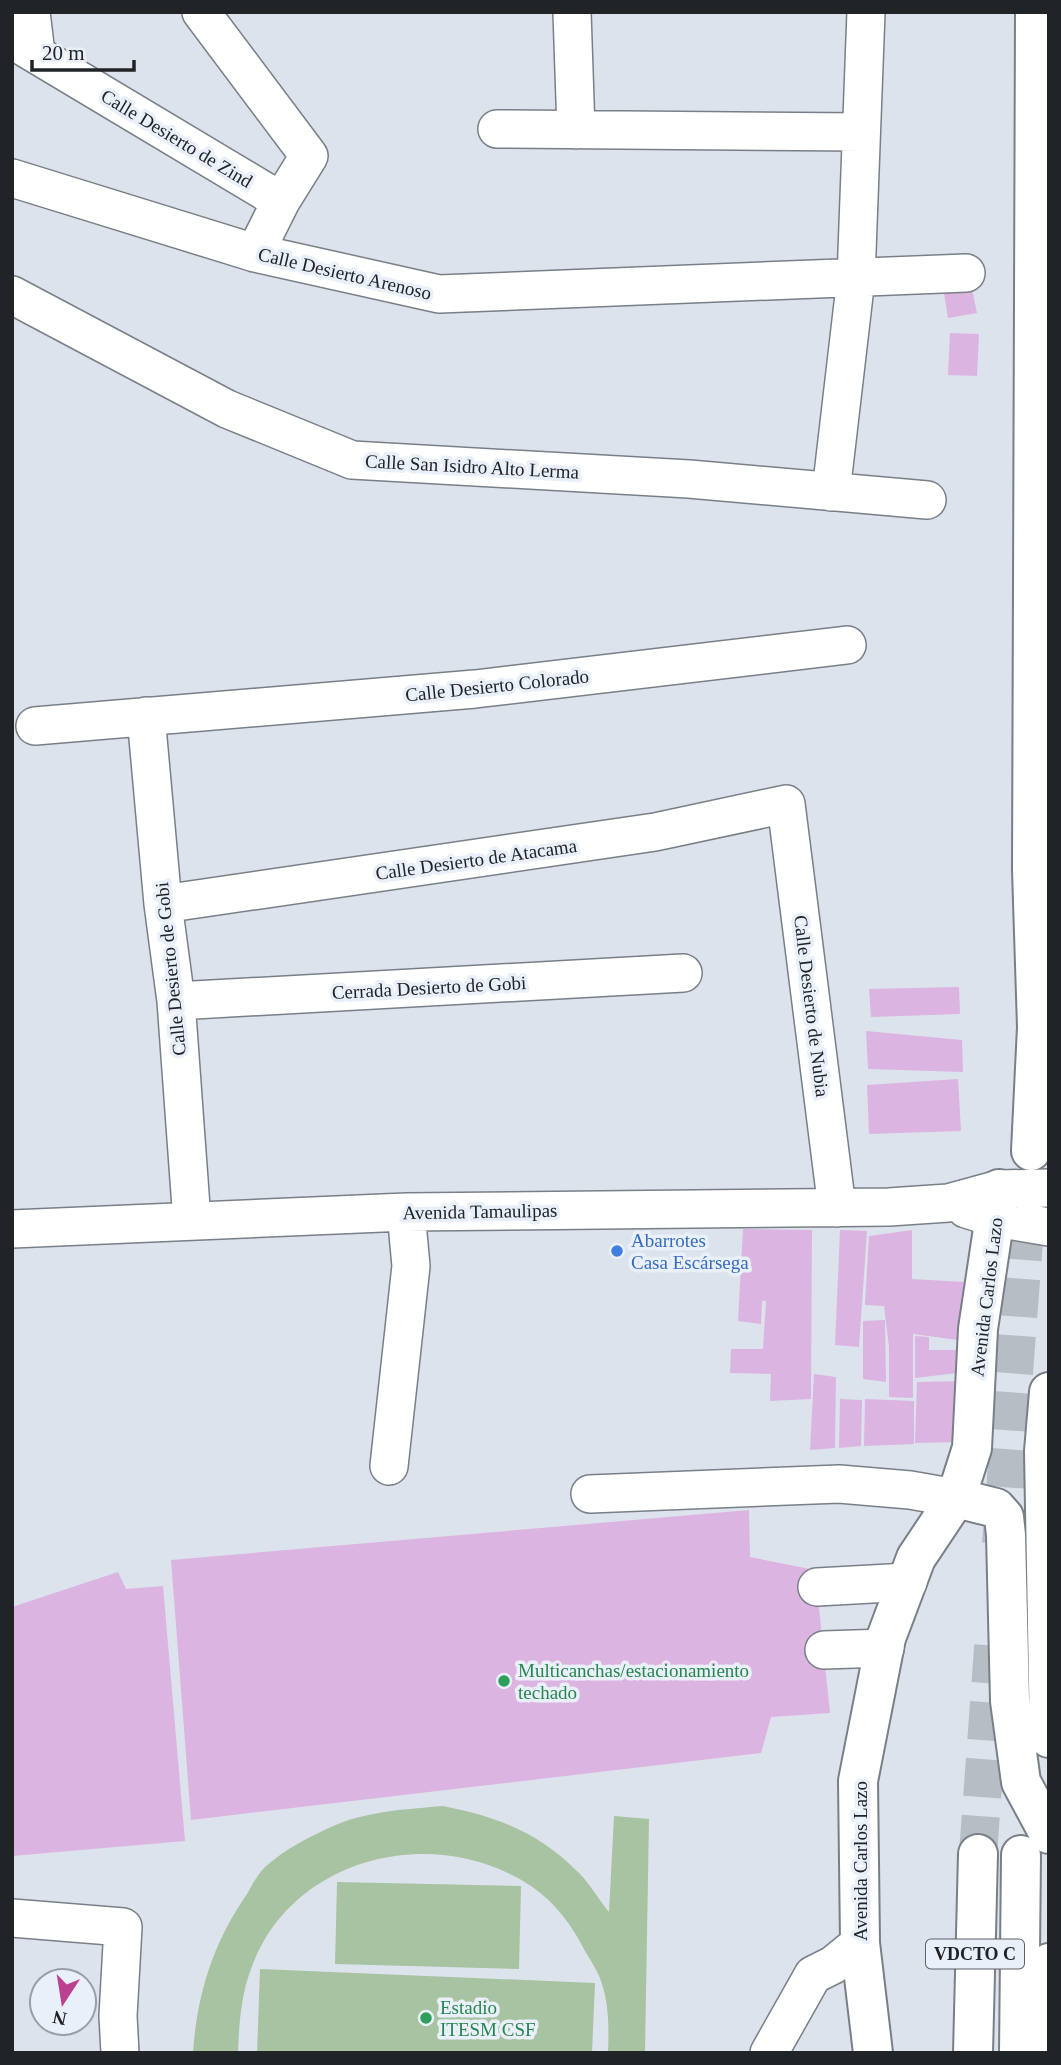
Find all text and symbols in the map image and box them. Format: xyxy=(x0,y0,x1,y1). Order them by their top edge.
scale bar xyxy=(32,28,133,72)
text: 20 m xyxy=(42,41,85,65)
street label: Calle Desierto de Zind xyxy=(97,85,257,192)
street label: Calle Desierto Arenoso xyxy=(256,243,434,304)
street label: Calle San Isidro Alto Lerma xyxy=(364,450,580,483)
street label: Calle Desierto Colorado xyxy=(404,665,590,706)
street label: Calle Desierto de Atacama xyxy=(374,835,579,884)
street label: Calle Desierto de Gobi xyxy=(151,881,190,1057)
street label: Calle Desierto de Nubia xyxy=(790,914,833,1099)
street label: Cerrada Desierto de Gobi xyxy=(331,972,527,1003)
street label: Avenida Tamaulipas xyxy=(403,1200,558,1223)
street label: Avenida Carlos Lazo xyxy=(966,1216,1007,1378)
place label: Abarrotes Casa Escársega xyxy=(631,1230,749,1273)
marker: Abarrotes Casa Escársega xyxy=(609,1243,625,1259)
place label: Multicanchas/estacionamiento techado xyxy=(518,1660,749,1703)
marker: Multicanchas/estacionamiento techado xyxy=(496,1673,512,1689)
street label: Avenida Carlos Lazo xyxy=(850,1781,871,1941)
road number: VDCTO C xyxy=(926,1940,1024,1968)
north arrow xyxy=(28,1967,98,2037)
place label: Estadio ITESM CSF xyxy=(440,1997,536,2040)
text: N xyxy=(50,2006,68,2030)
marker: Estadio ITESM CSF xyxy=(418,2010,434,2026)

